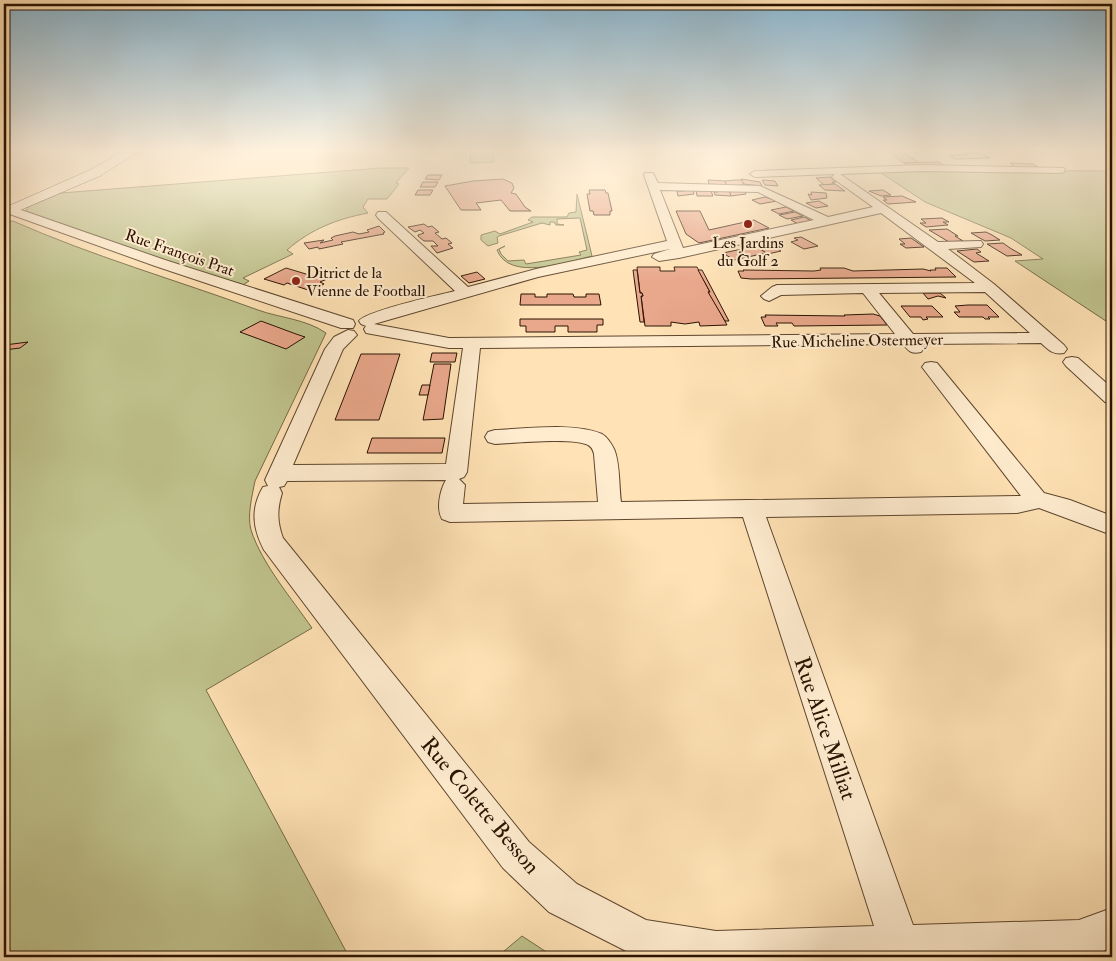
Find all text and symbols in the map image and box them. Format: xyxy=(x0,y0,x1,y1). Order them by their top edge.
marker: Les Jardins du Golf 2 xyxy=(742,218,754,230)
street label: Rue François Prat xyxy=(122,225,237,281)
place label: Les Jardins du Golf 2 xyxy=(712,233,784,271)
place label: Ditrict de la Vienne de Football xyxy=(306,263,426,301)
marker: Ditrict de la Vienne de Football xyxy=(290,275,302,287)
street label: Rue Micheline Ostermeyer xyxy=(771,329,943,353)
street label: Rue Alice Milliat xyxy=(788,653,863,803)
street label: Rue Colette Besson xyxy=(415,731,546,880)

